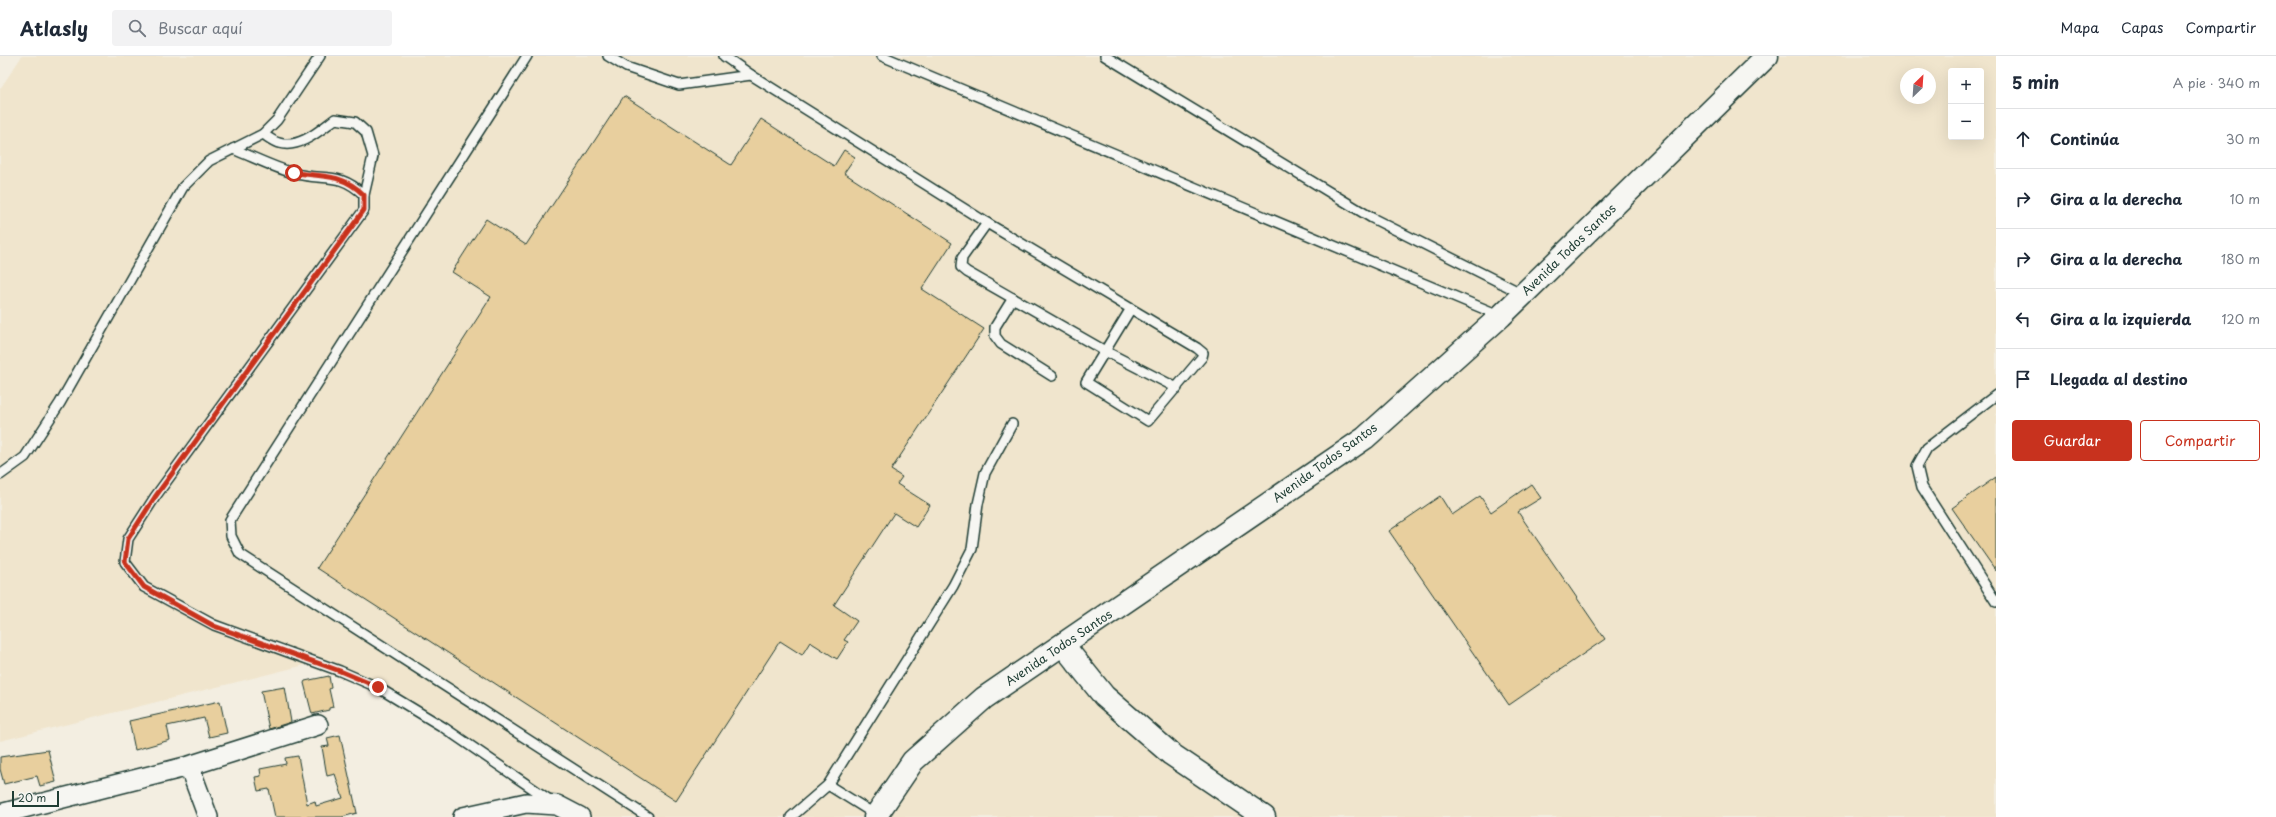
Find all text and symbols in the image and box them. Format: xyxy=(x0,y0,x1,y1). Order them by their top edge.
search box xyxy=(112,10,392,46)
text: Atlasly xyxy=(20,14,88,42)
text: Buscar aquí xyxy=(158,16,242,39)
icon: search xyxy=(126,17,148,39)
text: Mapa xyxy=(2061,17,2099,38)
text: Capas xyxy=(2121,17,2163,38)
text: Compartir xyxy=(2185,17,2256,38)
north arrow xyxy=(1900,68,1936,104)
map controls xyxy=(1948,68,1984,140)
button: + xyxy=(1948,68,1984,104)
text: 5 min xyxy=(2012,69,2059,95)
text: A pie · 340 m xyxy=(2173,73,2260,92)
button: − xyxy=(1948,104,1984,140)
text: Continúa xyxy=(2050,127,2119,150)
icon: ahead xyxy=(2012,128,2034,150)
text: 30 m xyxy=(2226,129,2260,148)
route start xyxy=(285,164,303,182)
text: Gira a la derecha xyxy=(2050,187,2182,210)
icon: right xyxy=(2012,188,2034,210)
text: 10 m xyxy=(2230,189,2260,208)
street label: Avenida Todos Santos xyxy=(1517,199,1620,299)
text: Gira a la derecha xyxy=(2050,247,2182,270)
icon: right xyxy=(2012,248,2034,270)
text: 180 m xyxy=(2221,249,2260,268)
text: Gira a la izquierda xyxy=(2050,307,2191,330)
icon: left xyxy=(2012,308,2034,330)
text: 120 m xyxy=(2221,309,2260,328)
text: Llegada al destino xyxy=(2050,367,2188,390)
icon: arrive xyxy=(2012,368,2034,390)
street label: Avenida Todos Santos xyxy=(1269,418,1381,506)
button: Guardar xyxy=(2012,420,2132,461)
button: Compartir xyxy=(2140,420,2260,461)
street label: Avenida Todos Santos xyxy=(1002,604,1116,690)
route end xyxy=(369,678,387,696)
scale bar xyxy=(12,789,59,808)
text: 20 m xyxy=(18,789,46,806)

